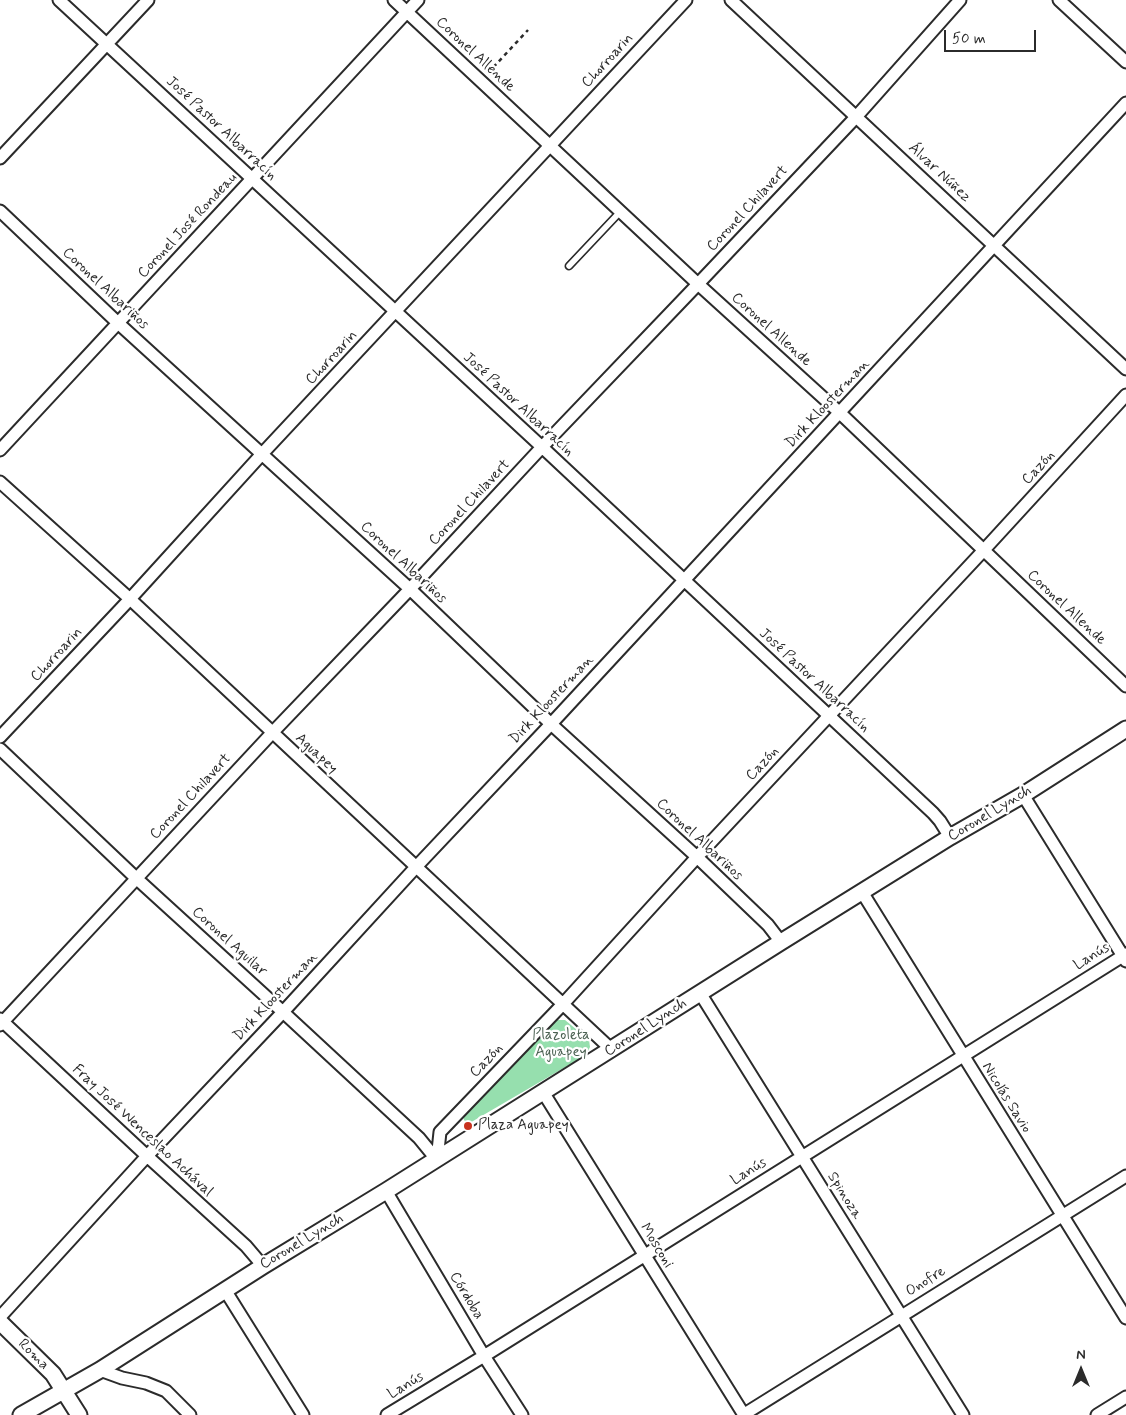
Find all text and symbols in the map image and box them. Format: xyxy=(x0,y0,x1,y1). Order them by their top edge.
street label: Coronel Allende xyxy=(432,14,518,96)
scale bar xyxy=(946,20,1038,52)
text: 50 m xyxy=(952,29,986,49)
street label: Chorroarin xyxy=(578,30,638,92)
street label: José Pastor Albarracín xyxy=(162,73,280,185)
street label: Álvar Núñez xyxy=(904,139,974,207)
street label: Coronel Chilavert xyxy=(704,162,792,256)
street label: Coronel José Rondeau xyxy=(135,170,241,282)
street label: Coronel Albariños xyxy=(58,244,152,334)
street label: Coronel Allende xyxy=(727,289,815,371)
street label: Chorroarin xyxy=(302,327,362,389)
street label: José Pastor Albarracín xyxy=(459,349,577,461)
street label: Dirk Kloosterman xyxy=(782,356,874,452)
street label: Cazón xyxy=(1019,447,1059,489)
street label: Coronel Chilavert xyxy=(426,456,514,550)
street label: Coronel Albariños xyxy=(356,518,450,608)
street label: Coronel Allende xyxy=(1023,567,1109,649)
street label: Chorroarin xyxy=(27,624,87,686)
street label: José Pastor Albarracín xyxy=(755,625,873,737)
street label: Dirk Kloosterman xyxy=(506,652,598,748)
street label: Aguapey xyxy=(291,730,341,778)
street label: Cazón xyxy=(743,743,783,785)
street label: Coronel Chilavert xyxy=(147,750,235,844)
street label: Coronel Lynch xyxy=(945,782,1035,846)
street label: Coronel Albariños xyxy=(652,795,746,885)
street label: Coronel Aguilar xyxy=(187,903,271,981)
street label: Lanús xyxy=(1071,939,1113,975)
street label: Dirk Kloosterman xyxy=(230,949,322,1045)
street label: Coronel Lynch xyxy=(601,995,691,1061)
park label: Plazoleta Aguapey xyxy=(532,1027,590,1062)
street label: Cazón xyxy=(466,1040,508,1082)
street label: Nicolás Savio xyxy=(977,1059,1035,1137)
street label: Fray José Wenceslao Achával xyxy=(68,1061,216,1201)
place label: Plaza Aguapey xyxy=(478,1117,569,1135)
marker: Plaza Aguapey xyxy=(462,1120,474,1132)
street label: Lanús xyxy=(728,1154,770,1190)
street label: Spinoza xyxy=(823,1169,865,1223)
street label: Coronel Lynch xyxy=(257,1210,347,1274)
street label: Mosconi xyxy=(635,1220,677,1272)
street label: Onofre xyxy=(903,1263,949,1301)
street label: Córdoba xyxy=(445,1269,487,1323)
street label: Roma xyxy=(14,1336,52,1374)
north arrow xyxy=(1056,1345,1106,1395)
text: N xyxy=(1076,1346,1086,1364)
street label: Lanús xyxy=(385,1368,427,1404)

